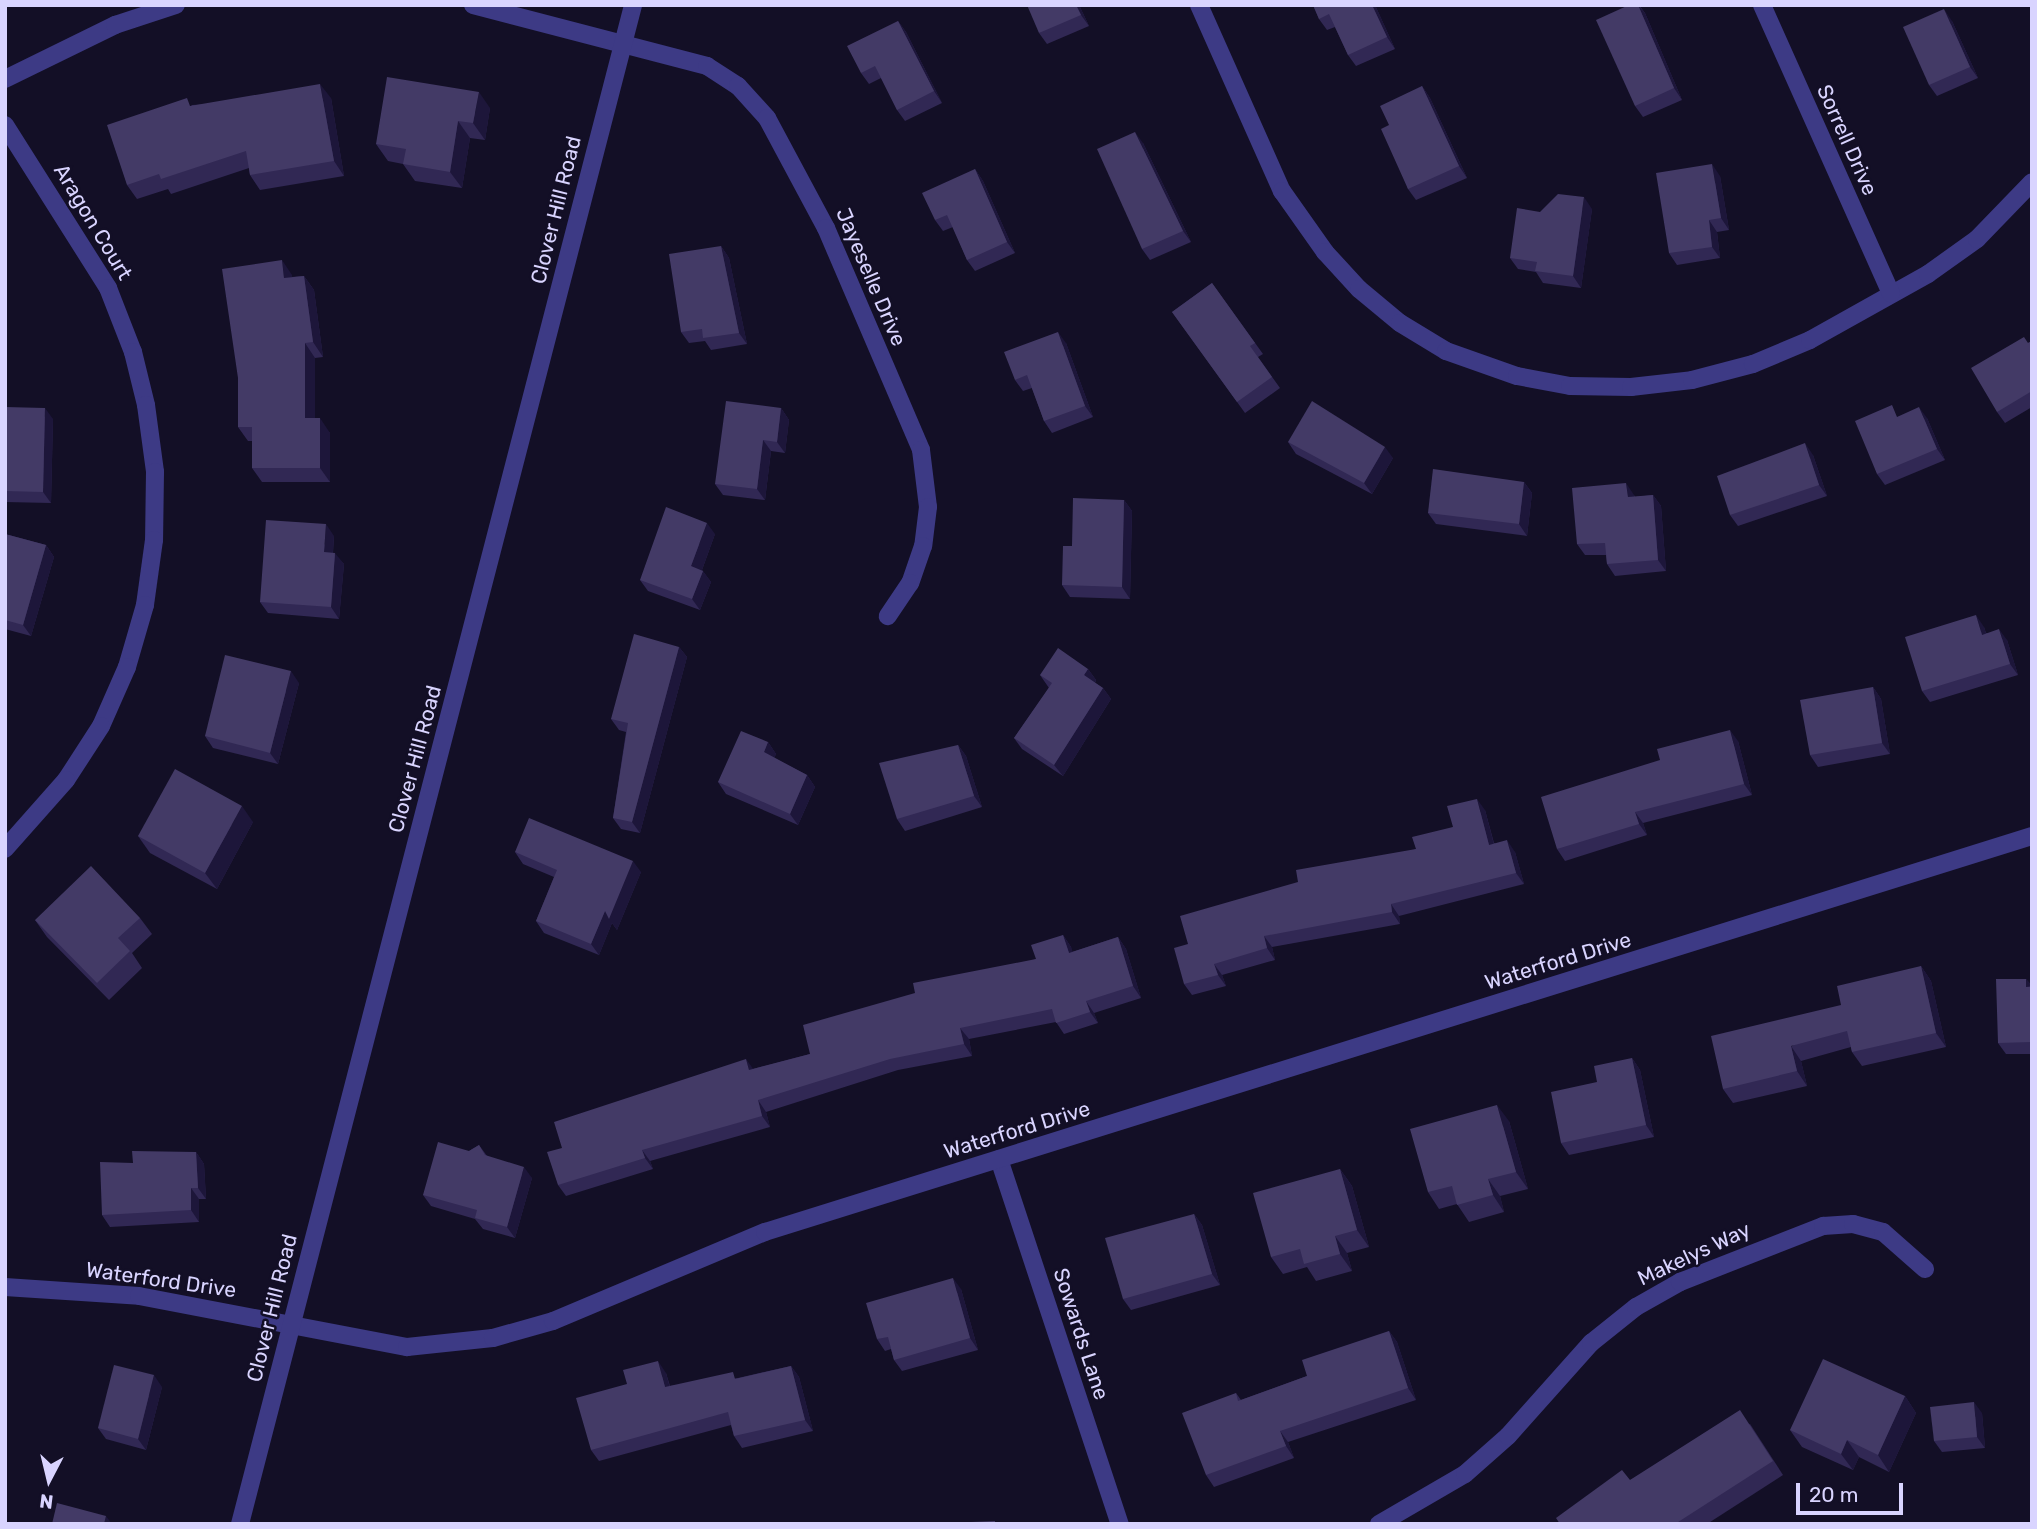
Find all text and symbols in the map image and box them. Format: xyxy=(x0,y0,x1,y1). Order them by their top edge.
street label: Sorrell Drive xyxy=(1811,81,1883,199)
street label: Clover Hill Road xyxy=(525,133,587,287)
street label: Aragon Court xyxy=(49,159,137,285)
street label: Jayeselle Drive xyxy=(831,204,911,350)
street label: Clover Hill Road xyxy=(383,682,447,836)
street label: Waterford Drive xyxy=(1482,927,1634,995)
street label: Waterford Drive xyxy=(941,1096,1093,1164)
street label: Makelys Way xyxy=(1633,1217,1755,1291)
street label: Clover Hill Road xyxy=(241,1231,303,1385)
street label: Waterford Drive xyxy=(84,1257,238,1303)
street label: Sowards Lane xyxy=(1048,1265,1114,1403)
north arrow xyxy=(14,1445,84,1515)
scale bar xyxy=(1799,1470,1906,1514)
text: 20 m xyxy=(1809,1482,1858,1507)
text: N xyxy=(38,1489,55,1514)

